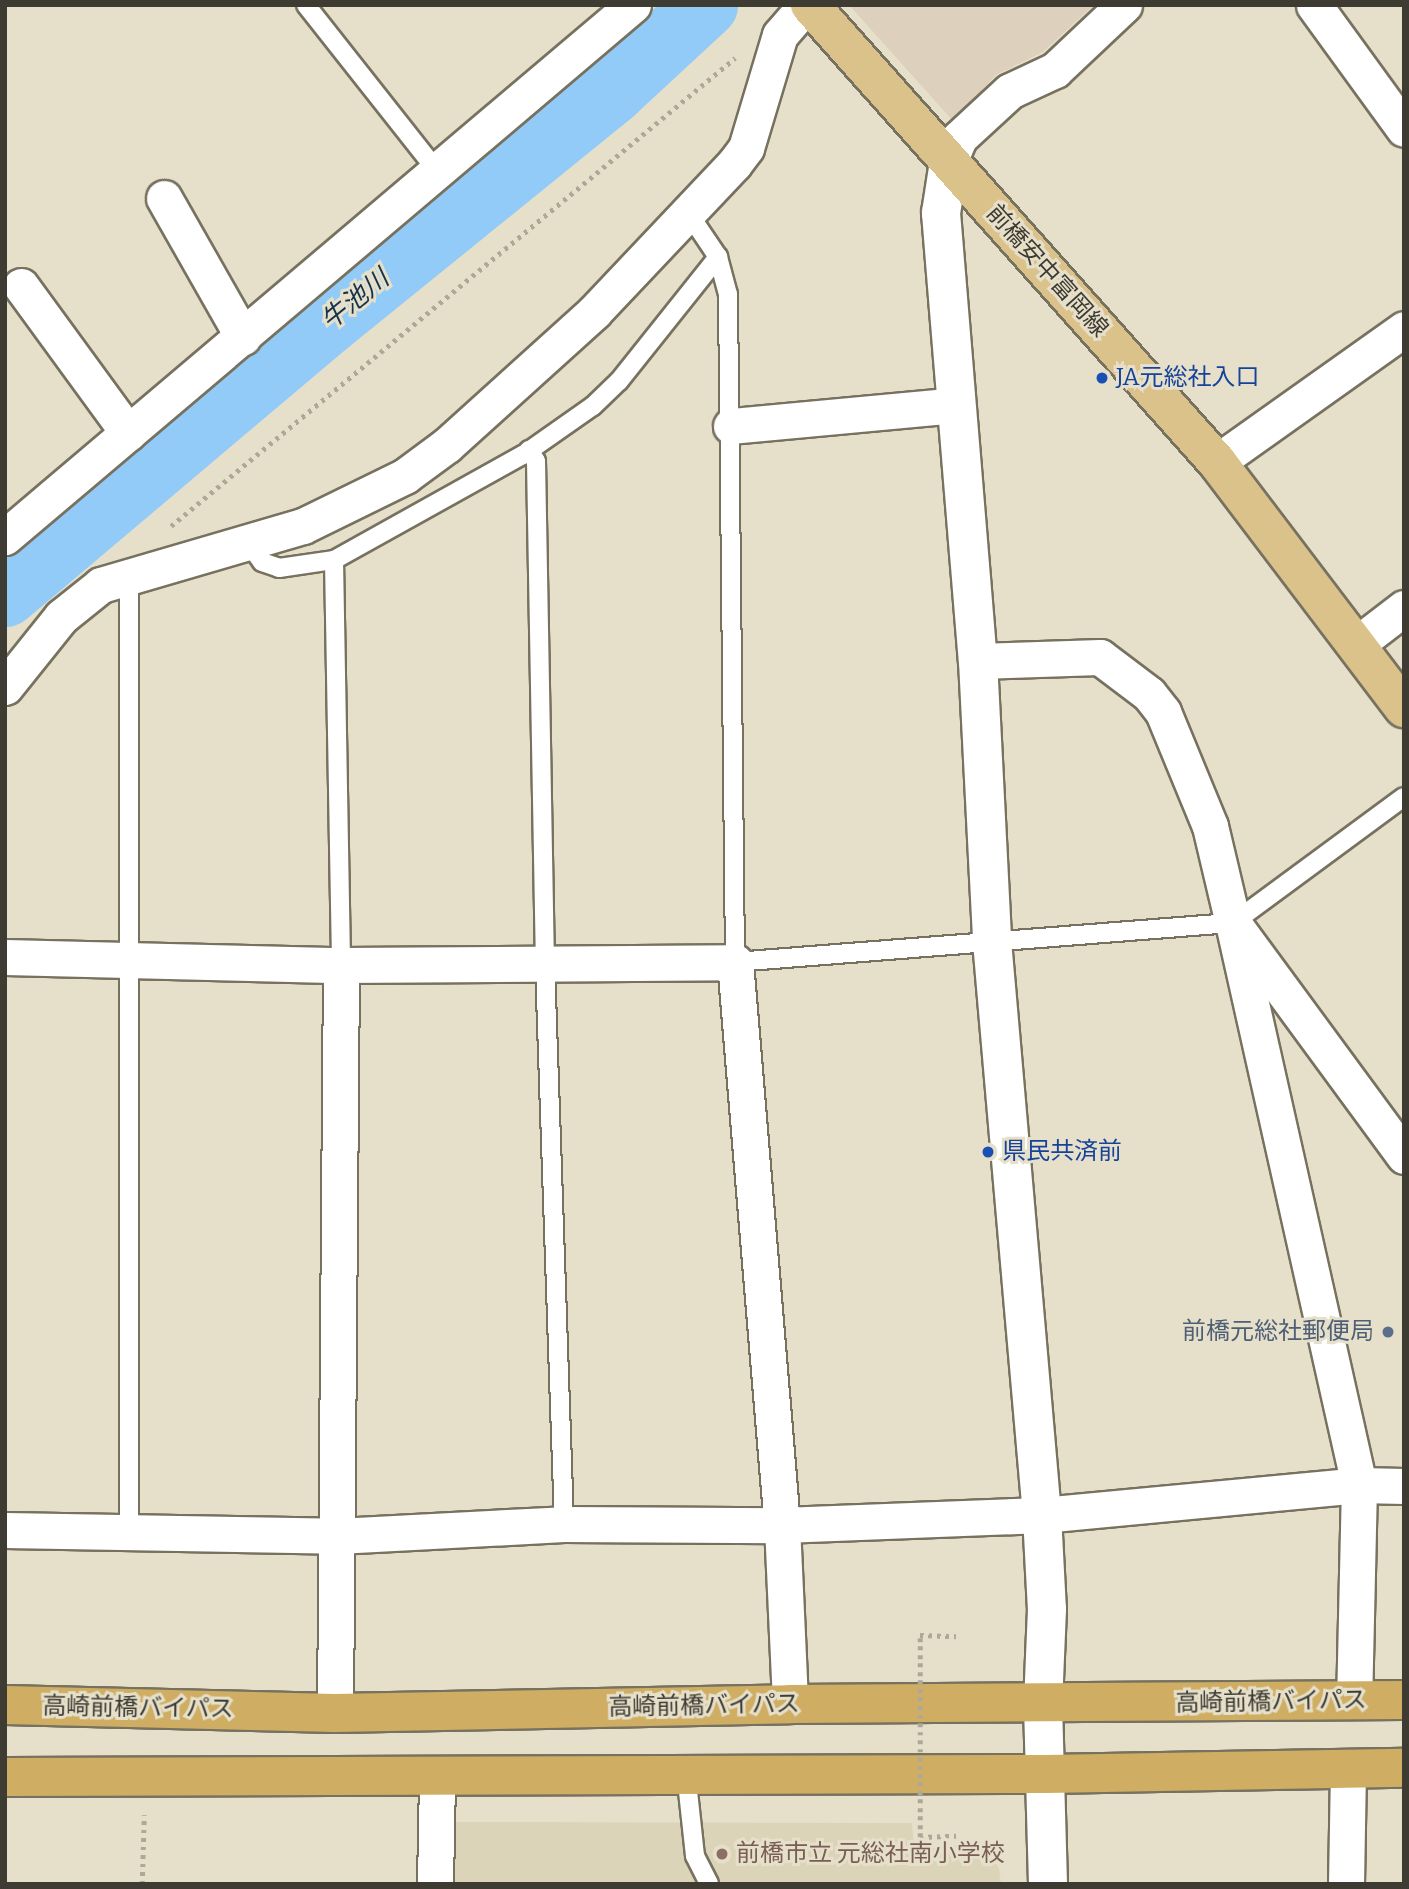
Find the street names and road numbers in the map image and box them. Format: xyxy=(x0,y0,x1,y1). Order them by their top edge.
street label: 前橋安中富岡線 xyxy=(980,199,1114,343)
street label: 高崎前橋バイパス xyxy=(1175,1686,1367,1718)
street label: 高崎前橋バイパス xyxy=(608,1690,800,1722)
street label: 高崎前橋バイパス xyxy=(42,1692,234,1724)

